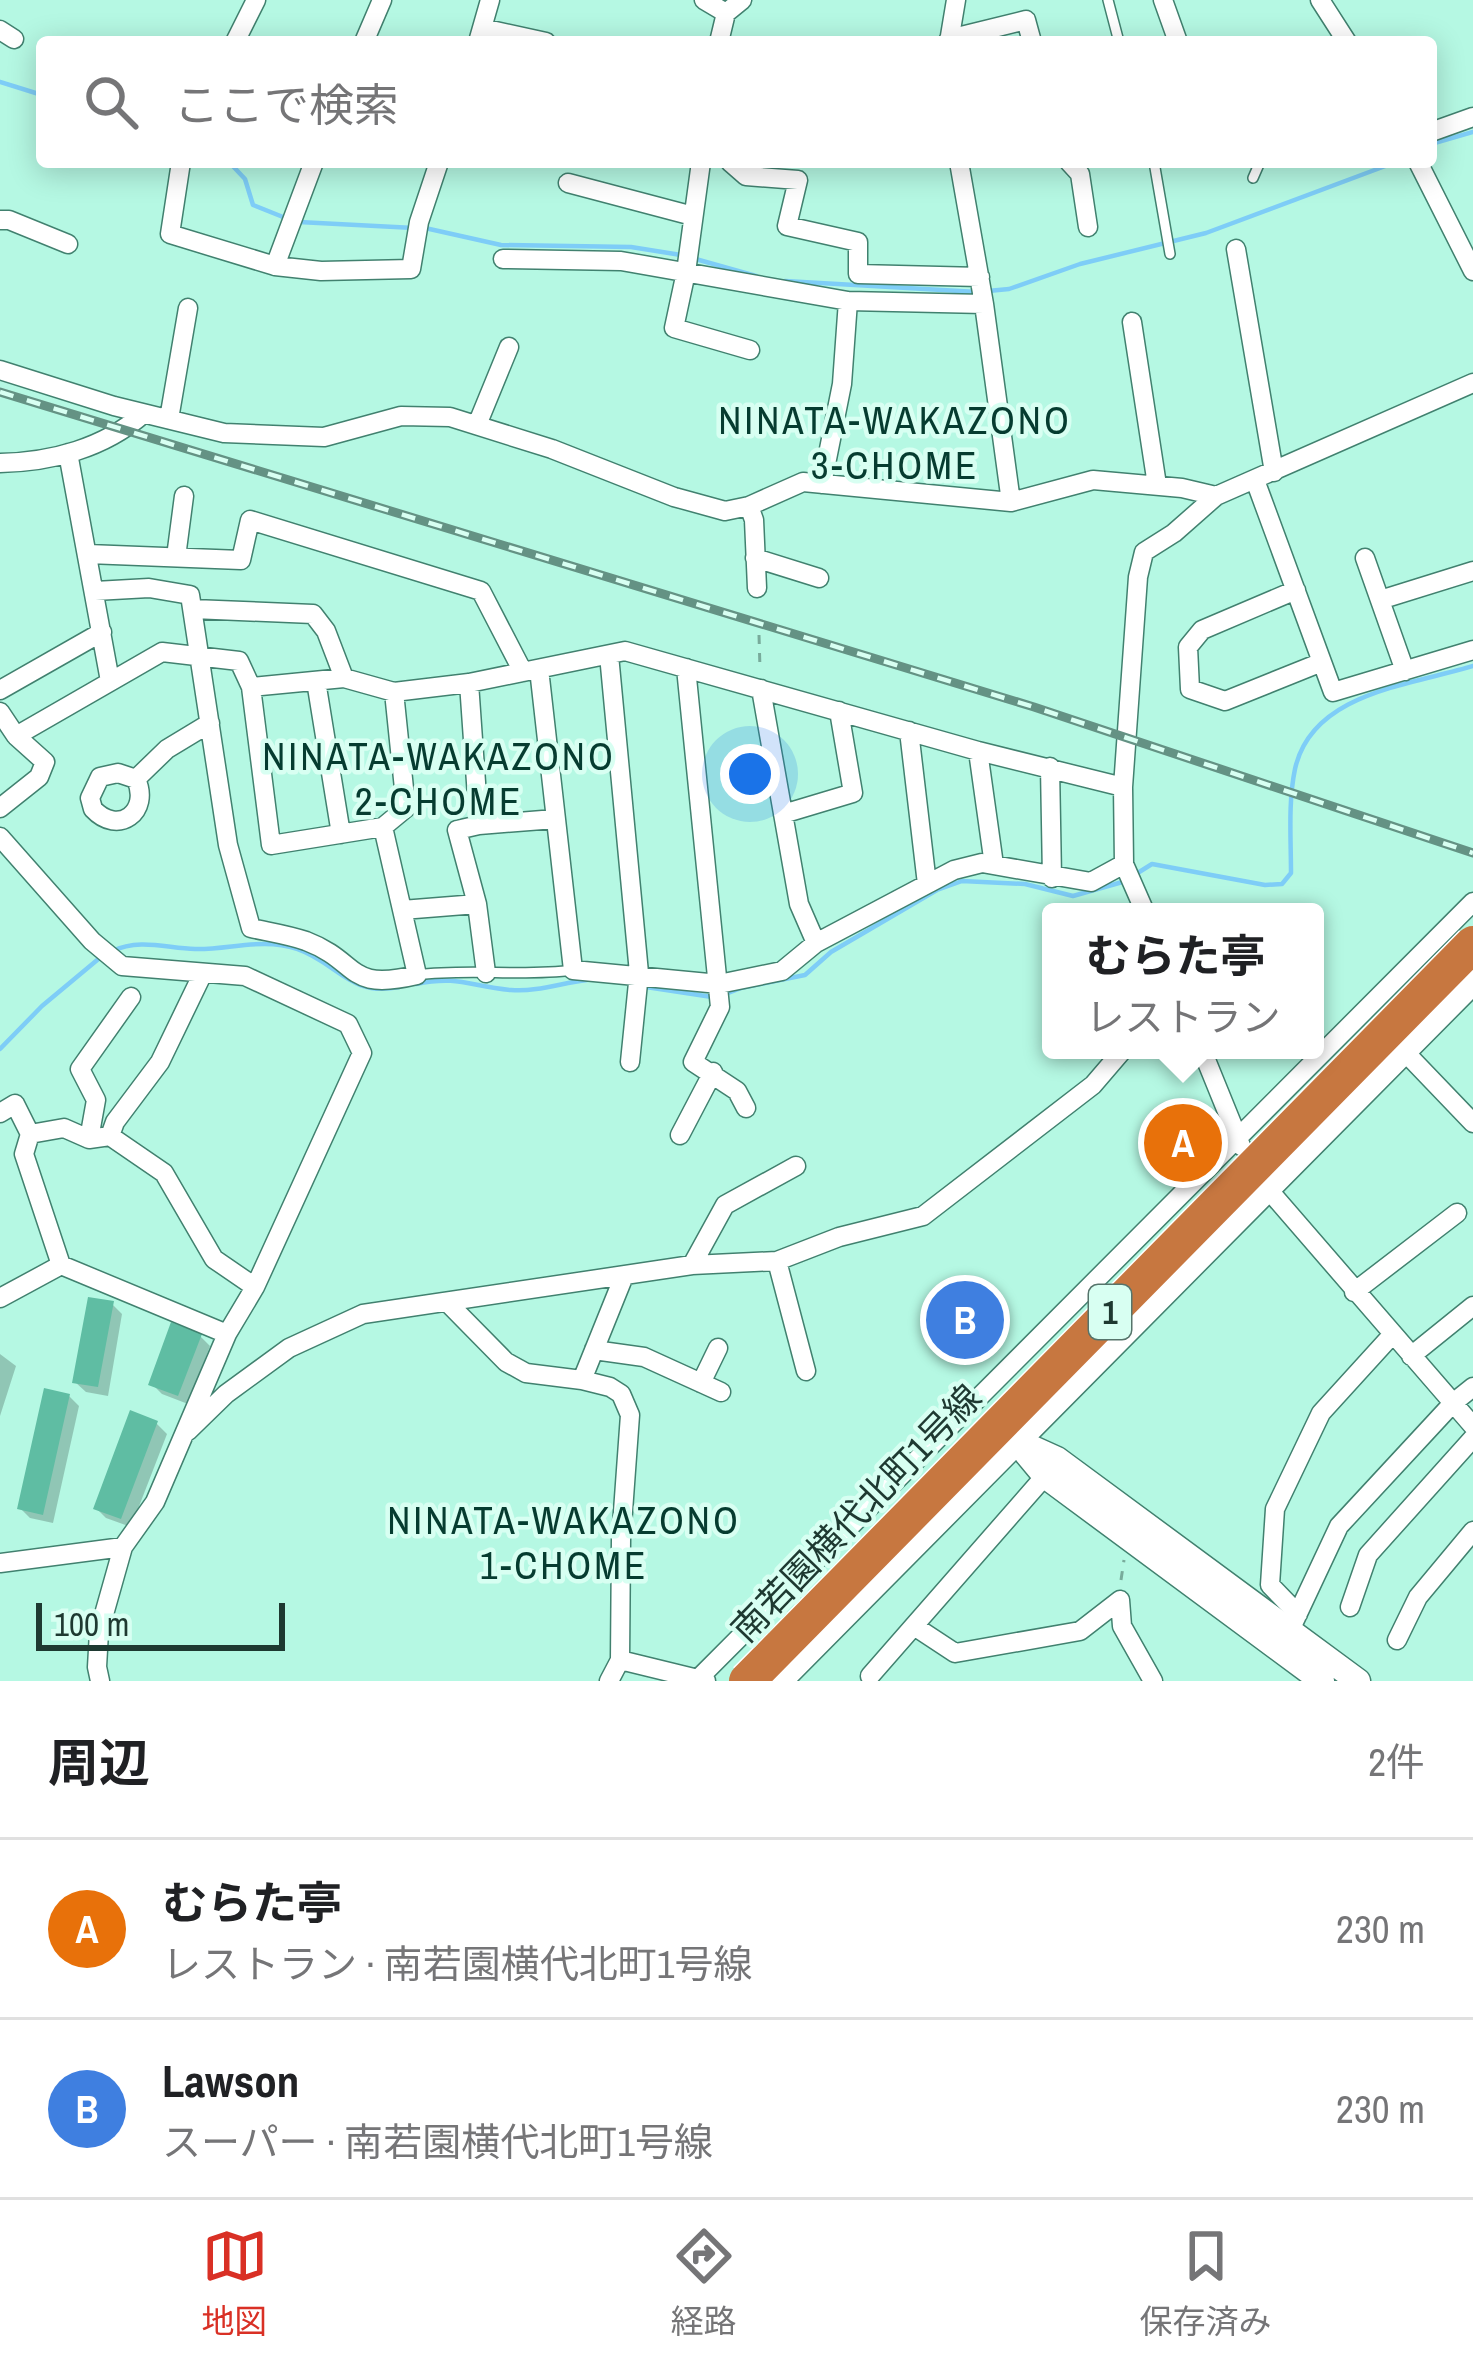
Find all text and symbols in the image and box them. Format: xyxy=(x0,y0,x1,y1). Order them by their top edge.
search box xyxy=(36,36,1437,168)
icon: search xyxy=(78,69,144,135)
text: ここで検索 xyxy=(174,74,399,135)
district label: NINATA-WAKAZONO 3-CHOME xyxy=(718,394,1072,491)
district label: NINATA-WAKAZONO 2-CHOME xyxy=(262,730,616,827)
your location xyxy=(720,744,780,804)
popup xyxy=(1042,903,1324,1059)
text: むらた亭 xyxy=(1085,925,1266,986)
text: レストラン xyxy=(1085,991,1281,1043)
pin: A xyxy=(1144,1098,1222,1188)
pin: B xyxy=(926,1275,1004,1365)
road number: 1 xyxy=(1089,1285,1131,1339)
street label: 南若園横代北町1号線 xyxy=(720,1374,992,1652)
district label: NINATA-WAKAZONO 1-CHOME xyxy=(387,1494,741,1591)
scale bar xyxy=(36,1597,285,1650)
text: 100 m xyxy=(54,1602,129,1646)
text: 周辺 xyxy=(48,1728,150,1797)
text: 2件 xyxy=(1368,1736,1425,1788)
text: むらた亭 xyxy=(162,1872,342,1933)
text: A xyxy=(75,1903,99,1955)
text: 230 m xyxy=(1336,1903,1425,1955)
text: レストラン · 南若園横代北町1号線 xyxy=(162,1938,752,1990)
text: Lawson xyxy=(162,2050,299,2111)
text: B xyxy=(75,2083,99,2135)
text: 230 m xyxy=(1336,2083,1425,2135)
text: スーパー · 南若園横代北町1号線 xyxy=(162,2116,713,2168)
tab: 地図 xyxy=(202,2223,268,2343)
tab: 経路 xyxy=(671,2223,737,2343)
tab: 保存済み xyxy=(1140,2223,1272,2343)

